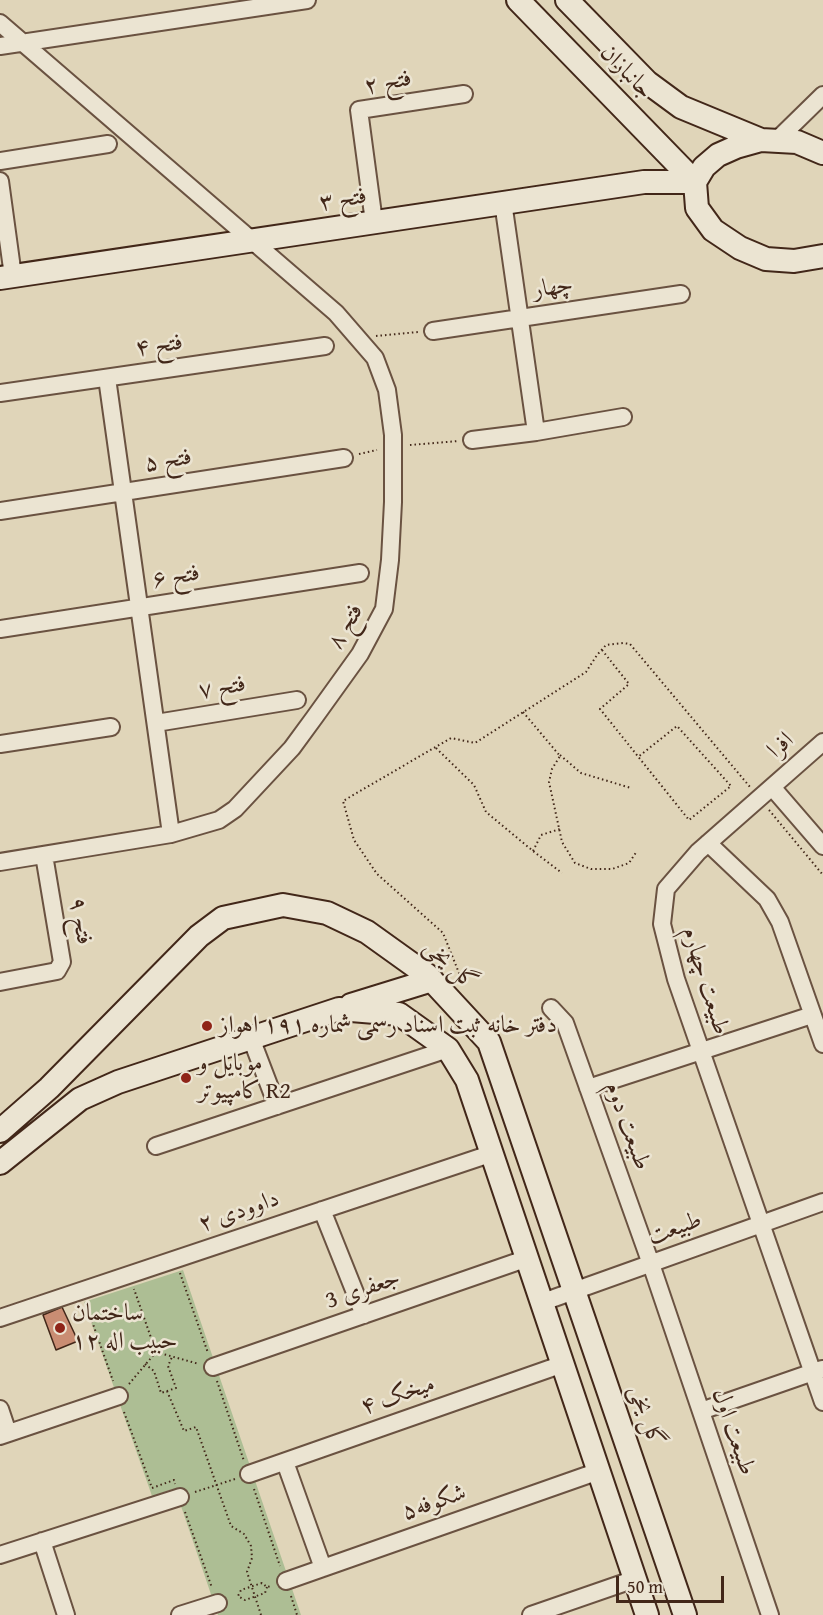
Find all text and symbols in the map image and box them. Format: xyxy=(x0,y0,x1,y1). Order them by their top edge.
street label: جانبازان xyxy=(593,39,659,105)
street label: فتح ۲ xyxy=(362,64,414,102)
street label: فتح ۳ xyxy=(317,182,369,218)
street label: چهار xyxy=(531,271,575,305)
street label: فتح ۴ xyxy=(133,328,185,364)
street label: فتح ۵ xyxy=(142,443,194,479)
street label: فتح ۶ xyxy=(150,559,202,595)
street label: فتح ۸ xyxy=(322,599,370,655)
street label: فتح ۷ xyxy=(196,670,248,706)
street label: افرا xyxy=(762,727,800,765)
street label: فتح ۹ xyxy=(62,895,98,947)
street label: طبیعت چهارم xyxy=(675,923,735,1039)
street label: گل یخی xyxy=(417,933,483,997)
place label: دفتر خانه ثبت اسناد رسمی شماره ۱۹۱ اهواز xyxy=(219,1012,557,1040)
marker: دفتر خانه ثبت اسناد رسمی شماره ۱۹۱ اهواز xyxy=(200,1019,214,1033)
place label: موبایل و کامپیوتر R2 xyxy=(198,1050,291,1106)
marker: موبایل و کامپیوتر R2 xyxy=(179,1071,193,1085)
street label: طبیعت دوم xyxy=(598,1078,656,1174)
street label: داوودی ۲ xyxy=(195,1185,283,1239)
street label: طبیعت xyxy=(644,1206,706,1252)
street label: 3 جعفری xyxy=(322,1264,404,1316)
place label: ساختمان حبیب اله ۱۲ xyxy=(72,1300,178,1356)
marker: ساختمان حبیب اله ۱۲ xyxy=(53,1321,67,1335)
street label: میخک ۴ xyxy=(357,1370,439,1422)
street label: گل یخی xyxy=(622,1381,670,1451)
street label: طبیعت اول xyxy=(705,1385,761,1479)
street label: شکوفه۵ xyxy=(398,1479,470,1527)
scale bar xyxy=(619,1564,727,1602)
text: 50 m xyxy=(627,1573,663,1600)

